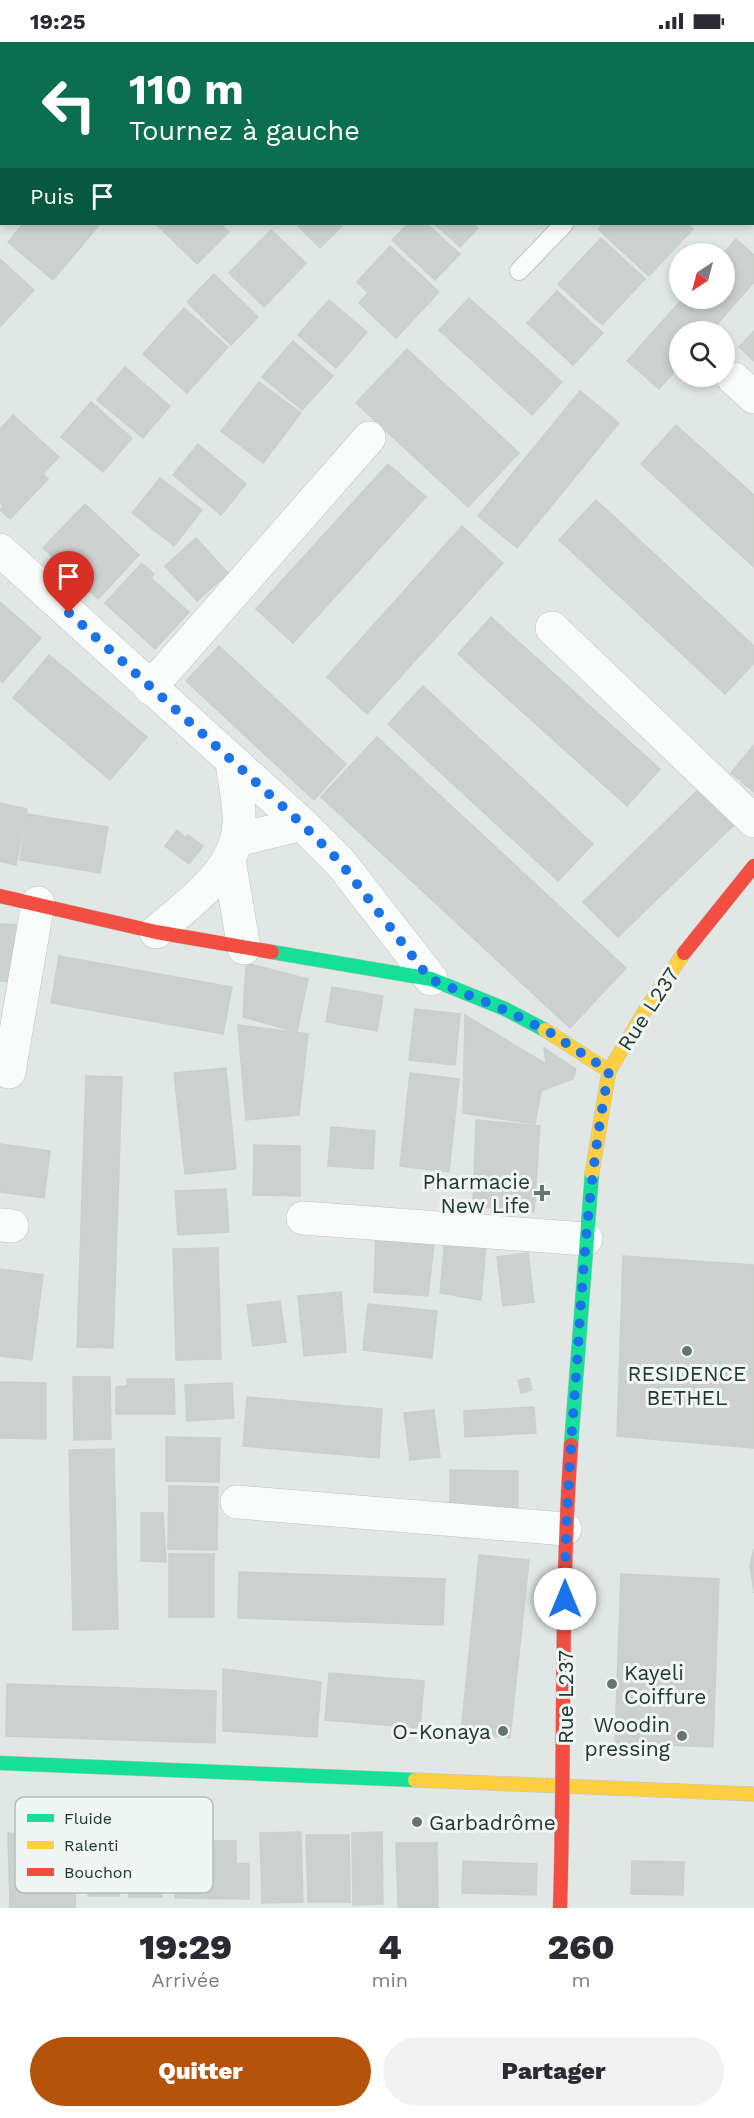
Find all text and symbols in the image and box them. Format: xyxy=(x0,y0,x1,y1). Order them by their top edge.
text: 19:25 xyxy=(30,9,86,34)
text: 110 m xyxy=(129,65,244,114)
icon: left xyxy=(30,66,108,144)
text: Tournez à gauche xyxy=(129,115,360,147)
icon: arrive xyxy=(86,180,119,213)
text: Puis xyxy=(30,184,74,209)
north arrow xyxy=(669,243,735,309)
map controls xyxy=(669,243,735,387)
button: search xyxy=(669,321,735,387)
pin xyxy=(43,551,94,613)
icon: arrive xyxy=(52,560,85,593)
street label: Rue L237 xyxy=(612,963,684,1055)
place label: Pharmacie New Life xyxy=(422,1169,530,1218)
marker: Pharmacie New Life xyxy=(535,1186,549,1200)
marker: RESIDENCE BETHEL xyxy=(680,1344,694,1358)
place label: RESIDENCE BETHEL xyxy=(628,1361,746,1410)
position arrow xyxy=(533,1567,597,1631)
street label: Rue L237 xyxy=(553,1650,578,1744)
place label: Kayeli Coiffure xyxy=(624,1660,706,1709)
marker: Kayeli Coiffure xyxy=(605,1677,619,1691)
place label: Woodin pressing xyxy=(585,1712,671,1761)
place label: O-Konaya xyxy=(392,1719,491,1744)
marker: O-Konaya xyxy=(496,1724,510,1738)
marker: Woodin pressing xyxy=(675,1729,689,1743)
legend xyxy=(15,1797,213,1893)
text: Fluide xyxy=(64,1809,112,1828)
place label: Garbadrôme xyxy=(429,1810,556,1835)
marker: Garbadrôme xyxy=(410,1815,424,1829)
text: Ralenti xyxy=(64,1836,119,1855)
text: Bouchon xyxy=(64,1863,132,1882)
text: 19:29 xyxy=(139,1926,232,1968)
text: 4 xyxy=(378,1926,402,1968)
text: 260 xyxy=(547,1926,615,1968)
text: Arrivée xyxy=(152,1968,220,1992)
text: min xyxy=(371,1968,408,1992)
text: m xyxy=(572,1968,591,1992)
button: Quitter xyxy=(30,2037,371,2106)
button: Partager xyxy=(383,2037,724,2106)

